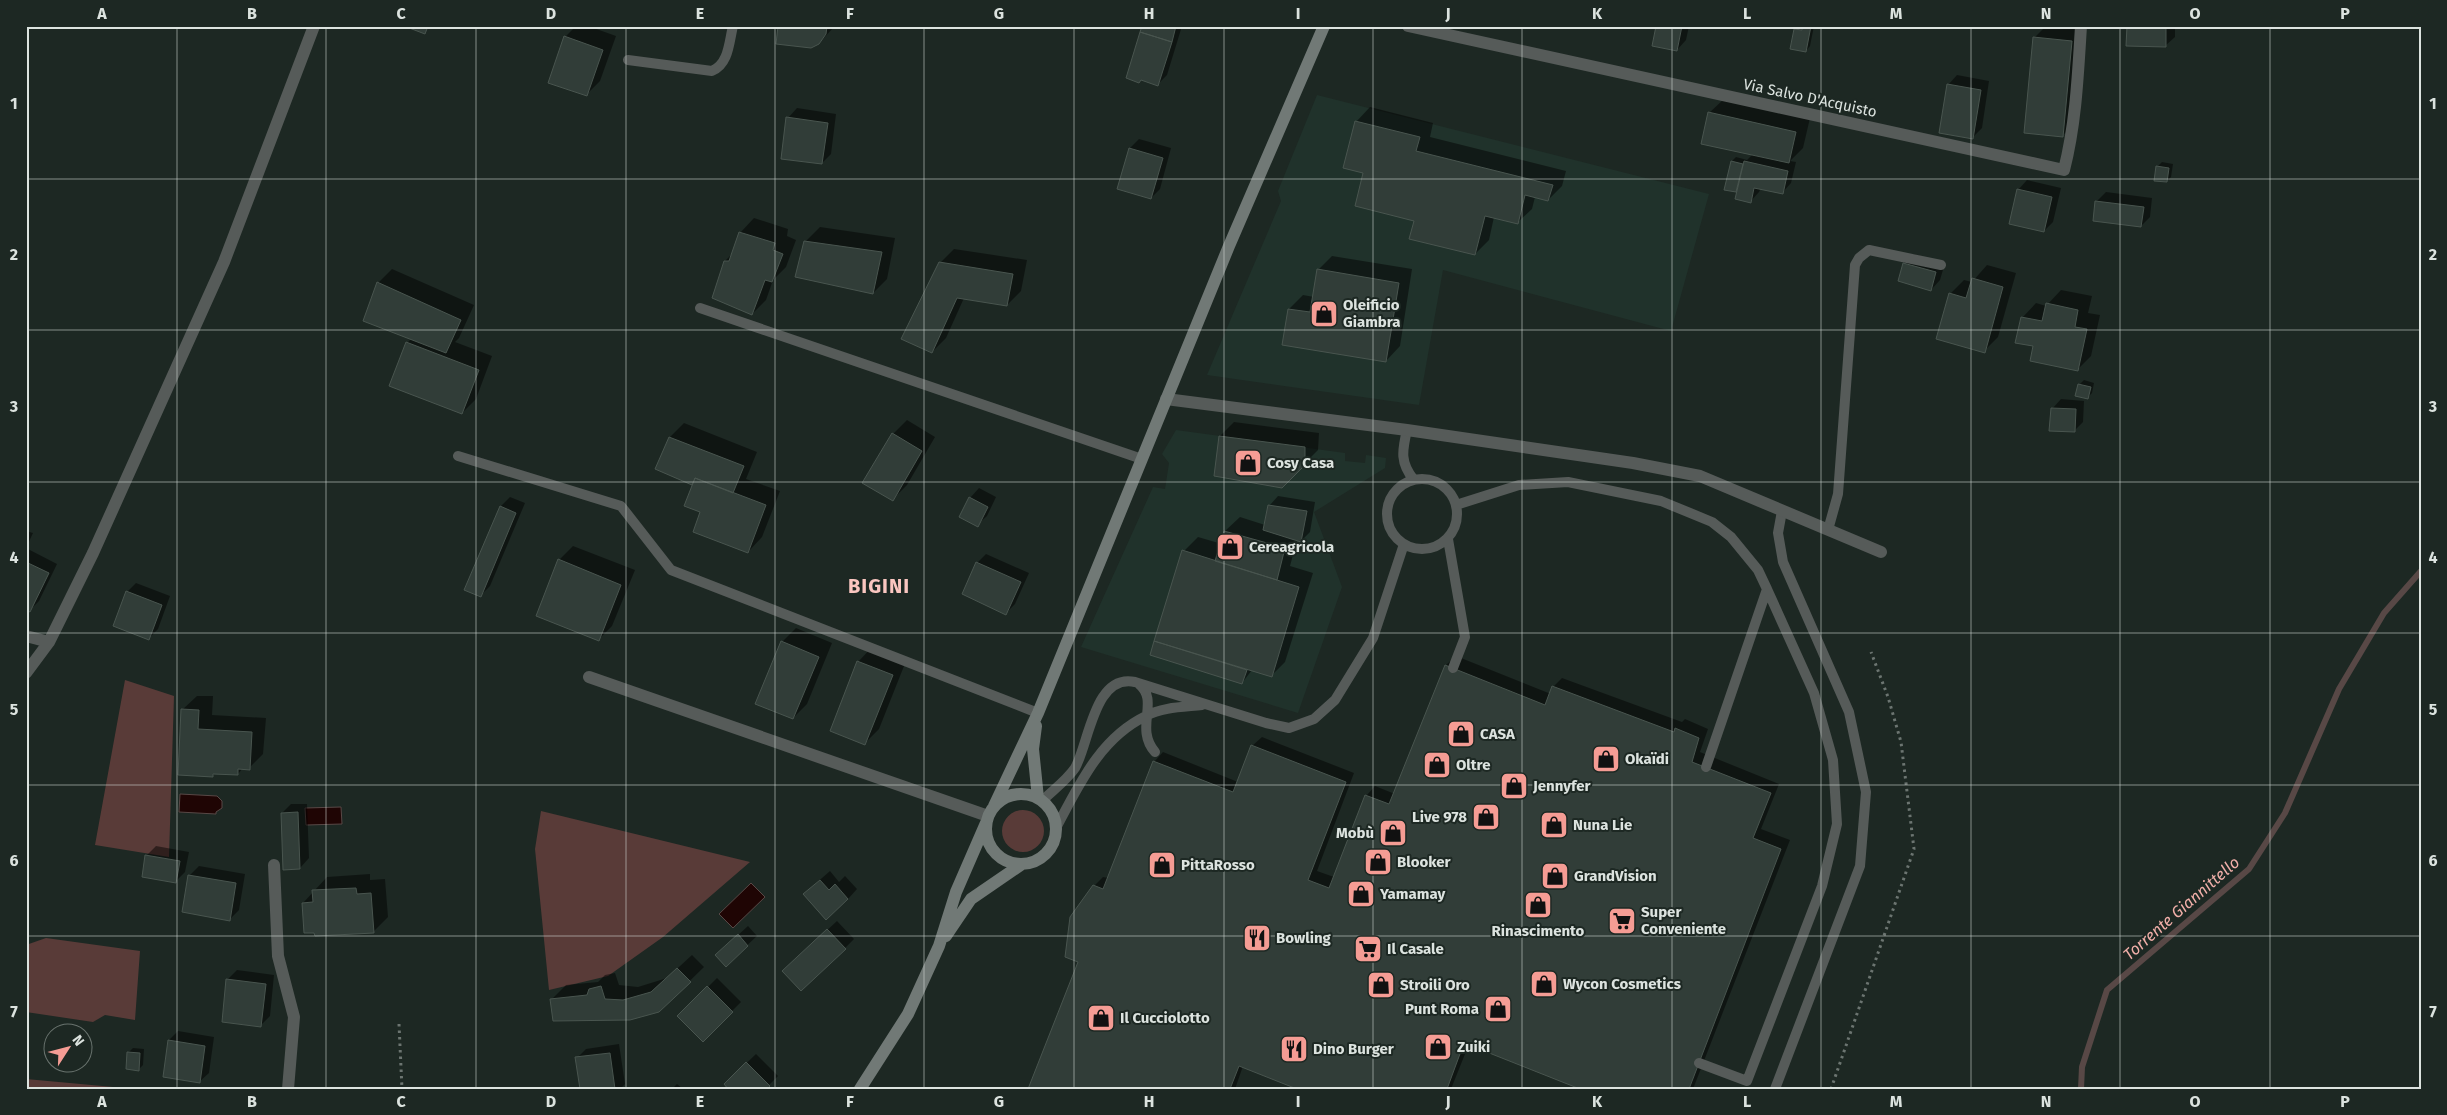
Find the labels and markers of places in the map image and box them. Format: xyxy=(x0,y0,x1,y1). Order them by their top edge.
place label: Oleificio Giambra xyxy=(1343,296,1400,331)
shop icon: Oleificio Giambra xyxy=(1309,299,1339,329)
shop icon: Cosy Casa xyxy=(1233,448,1263,478)
place label: Cosy Casa xyxy=(1267,454,1334,472)
shop icon: Cereagricola xyxy=(1215,532,1245,562)
place label: Cereagricola xyxy=(1249,538,1334,556)
shop icon: CASA xyxy=(1446,719,1476,749)
place label: CASA xyxy=(1480,725,1516,743)
shop icon: Okaïdi xyxy=(1591,744,1621,774)
shop icon: Oltre xyxy=(1422,750,1452,780)
place label: Okaïdi xyxy=(1625,750,1669,768)
place label: Oltre xyxy=(1456,756,1490,774)
shop icon: Jennyfer xyxy=(1499,771,1529,801)
place label: Jennyfer xyxy=(1532,777,1591,795)
shop icon: Live 978 xyxy=(1471,802,1501,832)
place label: Live 978 xyxy=(1412,808,1467,826)
shop icon: Nuna Lie xyxy=(1539,810,1569,840)
place label: Nuna Lie xyxy=(1573,816,1632,834)
shop icon: Mobù xyxy=(1378,818,1408,848)
place label: Mobù xyxy=(1336,824,1374,842)
shop icon: Blooker xyxy=(1363,847,1393,877)
shop icon: PittaRosso xyxy=(1147,850,1177,880)
place label: Blooker xyxy=(1397,853,1452,871)
place label: PittaRosso xyxy=(1181,856,1255,874)
shop icon: GrandVision xyxy=(1540,861,1570,891)
place label: GrandVision xyxy=(1574,867,1657,885)
shop icon: Yamamay xyxy=(1346,879,1376,909)
place label: Yamamay xyxy=(1379,885,1445,903)
shop icon: Rinascimento xyxy=(1523,890,1553,920)
place label: Super Conveniente xyxy=(1641,903,1726,938)
supermarket icon: Super Conveniente xyxy=(1607,906,1637,936)
place label: Rinascimento xyxy=(1492,922,1585,940)
restaurant icon: Bowling xyxy=(1242,923,1272,953)
place label: Bowling xyxy=(1276,929,1332,947)
supermarket icon: Il Casale xyxy=(1353,934,1383,964)
place label: Il Casale xyxy=(1387,940,1444,958)
shop icon: Wycon Cosmetics xyxy=(1529,969,1559,999)
shop icon: Stroili Oro xyxy=(1366,970,1396,1000)
place label: Wycon Cosmetics xyxy=(1563,975,1681,993)
place label: Stroili Oro xyxy=(1400,976,1470,994)
shop icon: Punt Roma xyxy=(1483,994,1513,1024)
place label: Punt Roma xyxy=(1405,1000,1479,1018)
shop icon: Il Cucciolotto xyxy=(1086,1003,1116,1033)
place label: Il Cucciolotto xyxy=(1120,1009,1210,1027)
shop icon: Zuiki xyxy=(1423,1032,1453,1062)
restaurant icon: Dino Burger xyxy=(1279,1034,1309,1064)
place label: Zuiki xyxy=(1457,1038,1490,1056)
place label: Dino Burger xyxy=(1313,1040,1395,1058)

